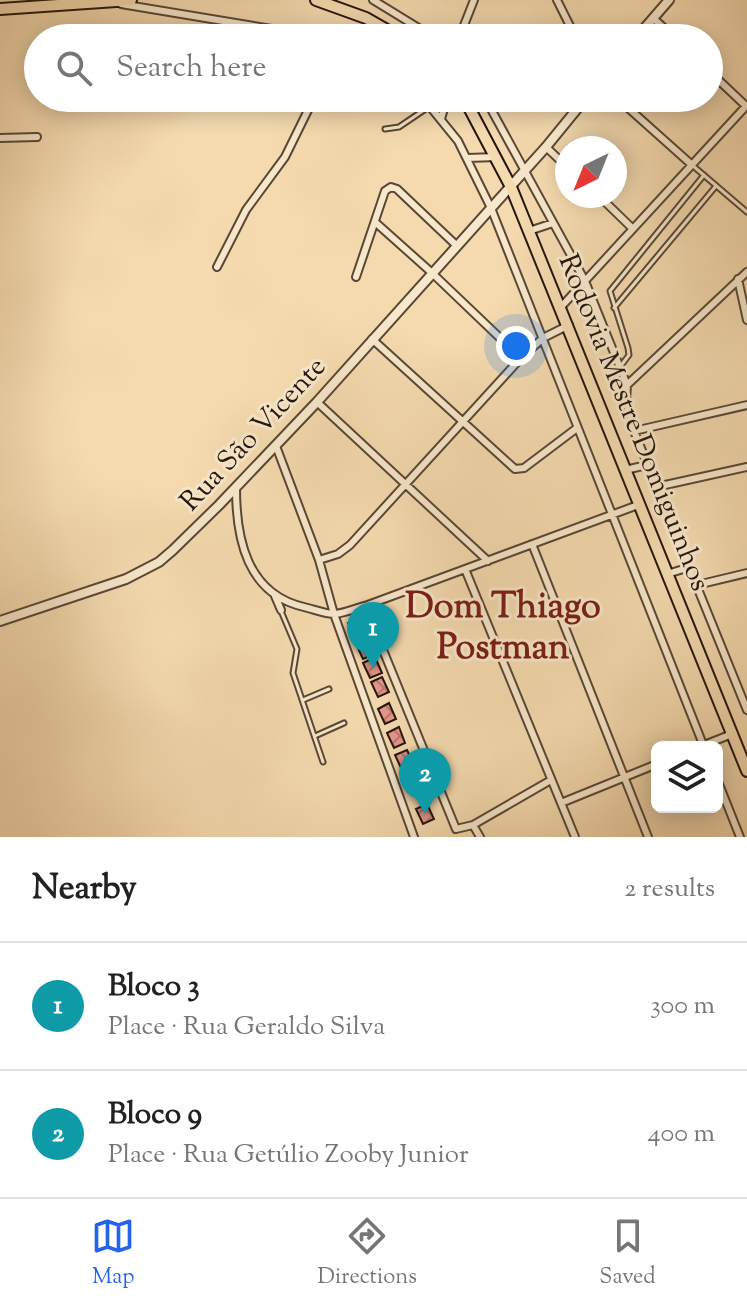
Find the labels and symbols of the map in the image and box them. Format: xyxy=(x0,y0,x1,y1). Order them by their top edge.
north arrow xyxy=(555,136,627,208)
street label: Rodovia Mestre Domiguinhos xyxy=(547,249,719,597)
your location xyxy=(496,326,536,366)
street label: Rua São Vicente xyxy=(172,349,336,521)
district label: Dom Thiago Postman xyxy=(405,582,601,675)
pin: 1 xyxy=(347,602,399,668)
pin: 2 xyxy=(399,748,451,814)

